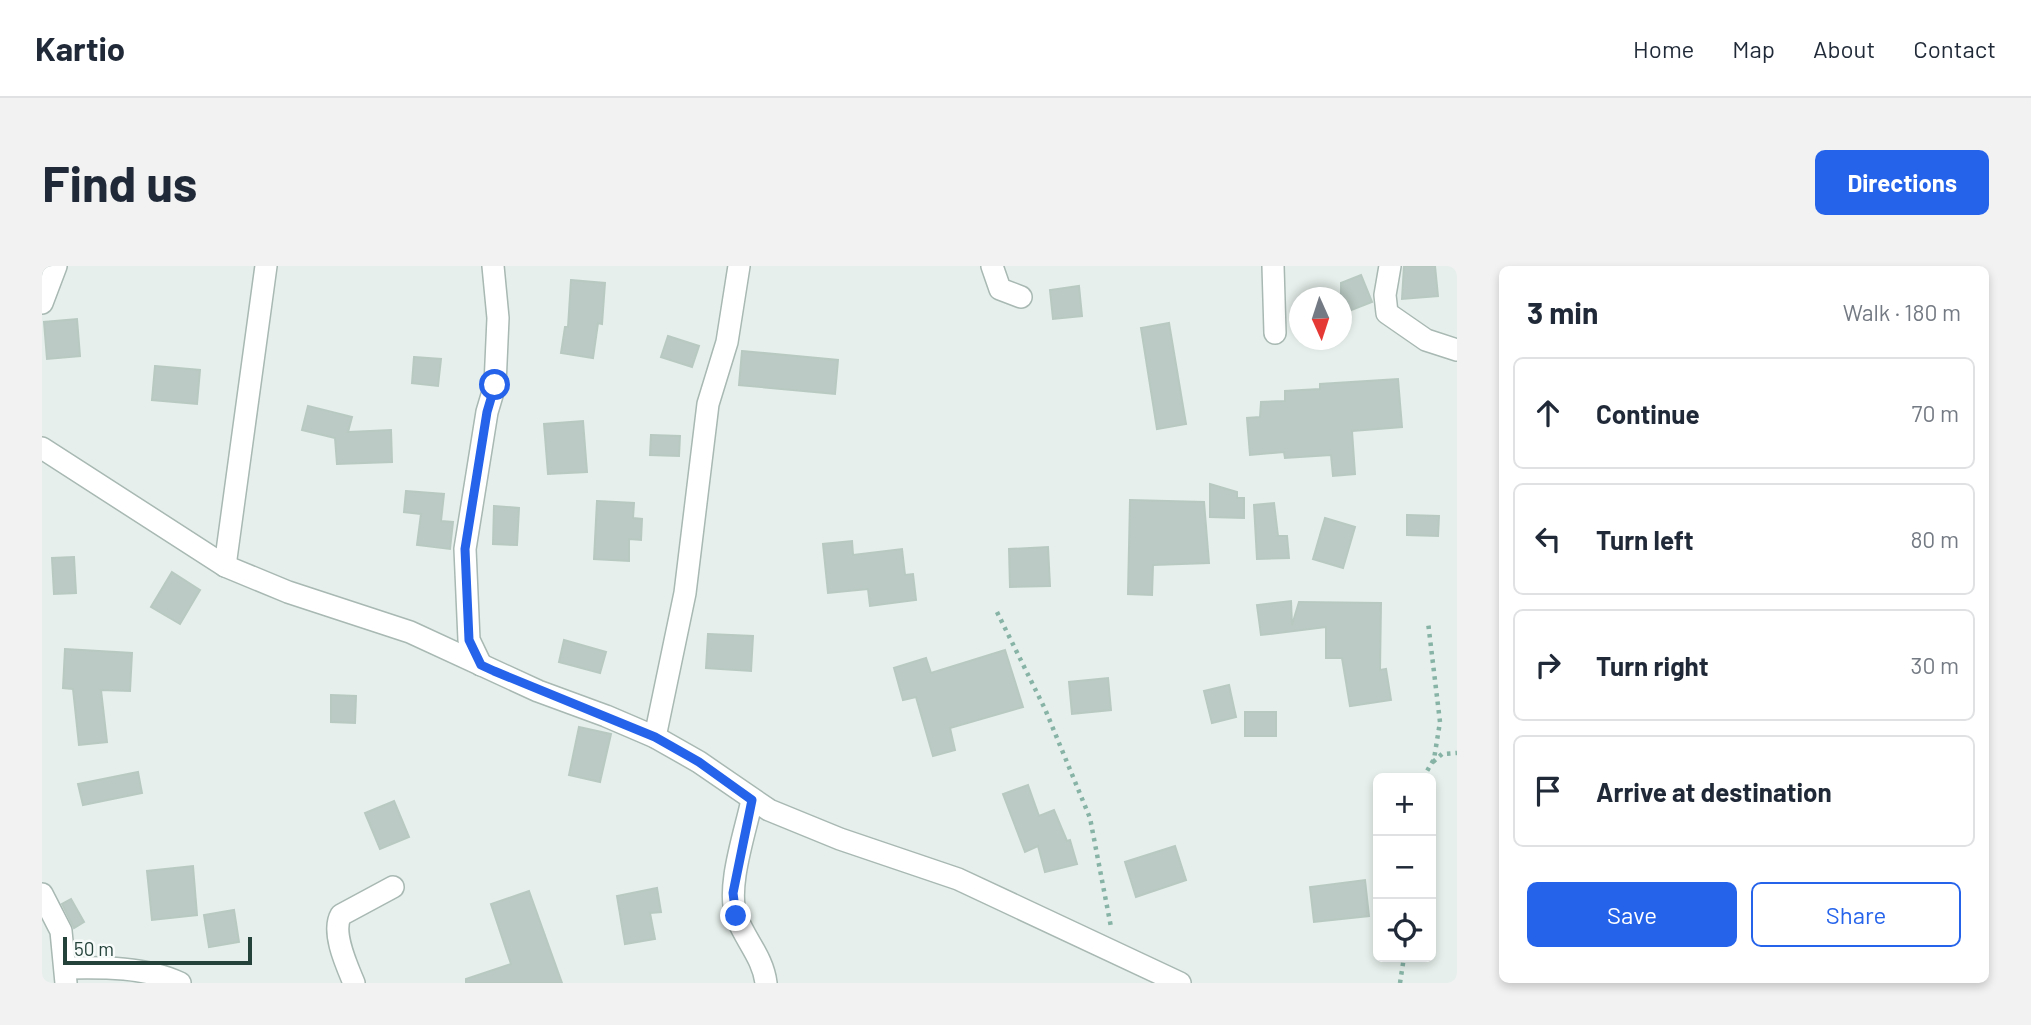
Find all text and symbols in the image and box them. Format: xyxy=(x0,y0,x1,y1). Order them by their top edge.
text: Kartio xyxy=(35,28,125,68)
text: Home xyxy=(1633,34,1694,63)
text: Map xyxy=(1732,34,1775,63)
text: About xyxy=(1813,34,1875,63)
text: Contact xyxy=(1913,34,1996,63)
button: Directions xyxy=(1815,150,1989,215)
text: Find us xyxy=(42,153,197,212)
north arrow xyxy=(1289,287,1352,350)
text: 3 min xyxy=(1527,294,1598,330)
text: Walk · 180 m xyxy=(1843,298,1961,326)
route start xyxy=(479,369,510,400)
icon: ahead xyxy=(1529,394,1567,432)
text: Continue xyxy=(1596,398,1700,429)
text: 70 m xyxy=(1912,399,1959,427)
icon: left xyxy=(1529,520,1567,558)
text: Turn left xyxy=(1596,524,1694,555)
text: 80 m xyxy=(1910,525,1959,553)
icon: right xyxy=(1529,646,1567,684)
text: Turn right xyxy=(1596,650,1709,681)
text: 30 m xyxy=(1911,651,1959,679)
icon: arrive xyxy=(1529,772,1567,810)
map controls xyxy=(1373,773,1436,962)
button: + xyxy=(1373,773,1436,836)
text: Arrive at destination xyxy=(1596,776,1832,807)
button: − xyxy=(1373,836,1436,899)
button: Save xyxy=(1527,882,1737,947)
button: Share xyxy=(1751,882,1961,947)
button: locate xyxy=(1373,899,1436,962)
route end xyxy=(720,900,751,931)
scale bar xyxy=(63,934,252,966)
text: 50 m xyxy=(74,937,114,960)

